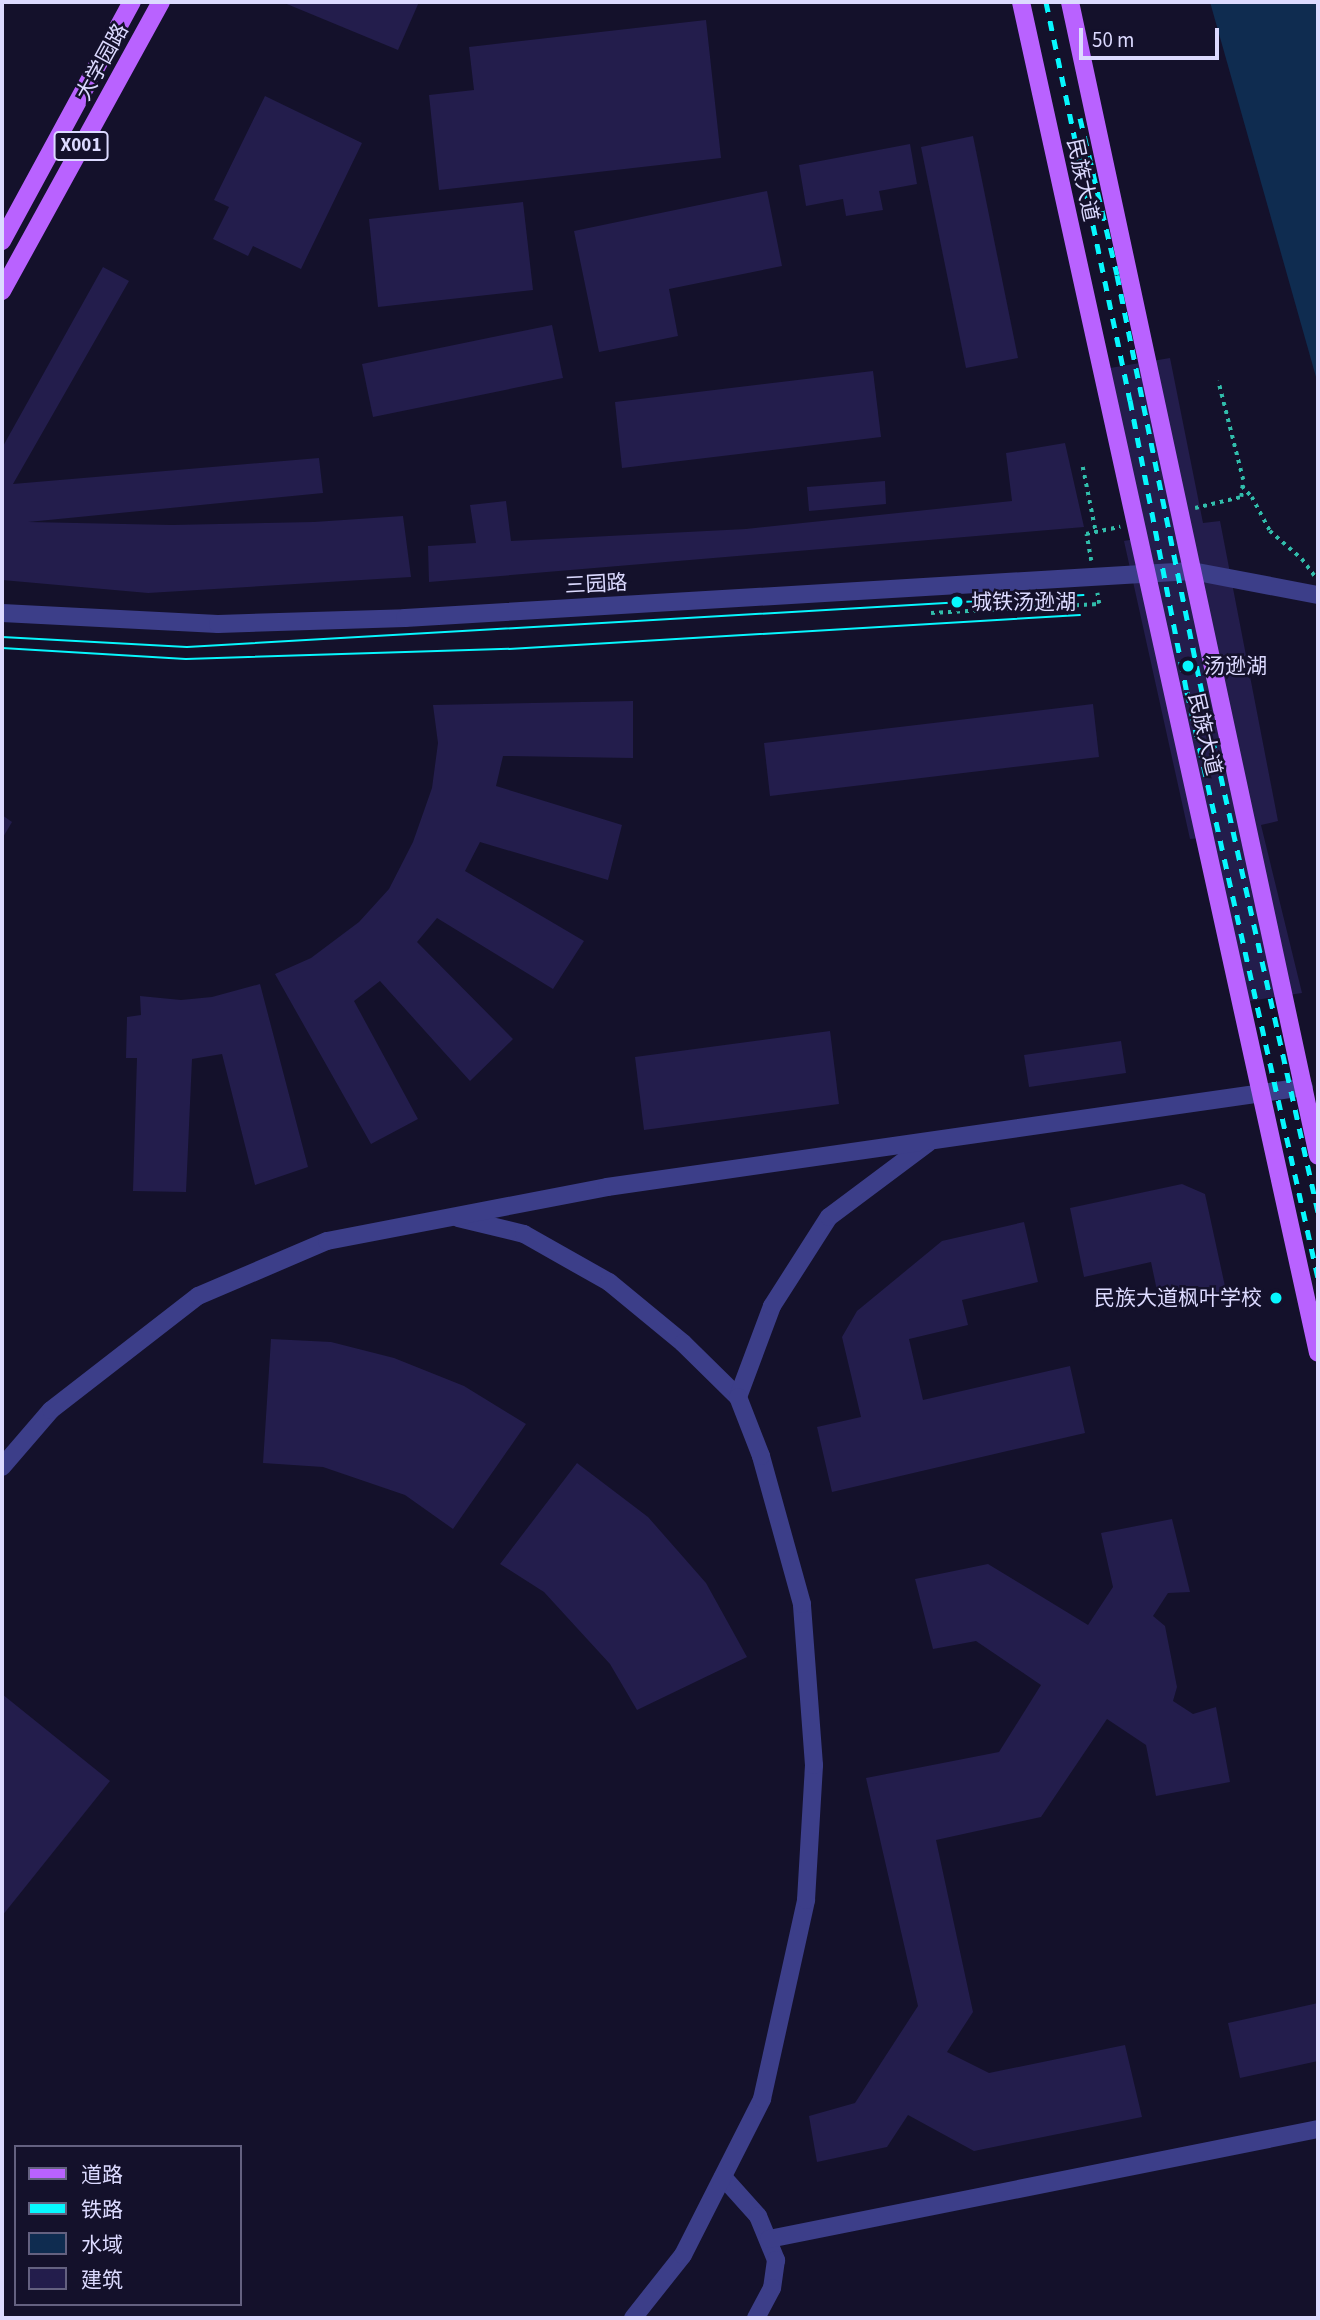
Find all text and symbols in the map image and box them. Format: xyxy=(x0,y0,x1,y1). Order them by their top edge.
scale bar xyxy=(1082,14,1222,58)
street label: 大学园路 xyxy=(71,19,133,105)
text: 50 m xyxy=(1092,25,1134,55)
road number: X001 xyxy=(53,130,109,162)
street label: 民族大道 xyxy=(1062,136,1104,224)
street label: 三园路 xyxy=(564,570,628,598)
place label: 城铁汤逊湖 xyxy=(971,589,1076,615)
marker: 城铁汤逊湖 xyxy=(949,594,965,610)
place label: 汤逊湖 xyxy=(1204,653,1267,679)
marker: 汤逊湖 xyxy=(1178,656,1198,676)
street label: 民族大道 xyxy=(1183,690,1227,778)
place label: 民族大道枫叶学校 xyxy=(1094,1285,1262,1311)
marker: 民族大道枫叶学校 xyxy=(1268,1290,1284,1306)
legend xyxy=(14,2145,242,2306)
text: 道路 xyxy=(81,2160,123,2190)
text: 铁路 xyxy=(81,2195,123,2225)
text: 水域 xyxy=(81,2230,123,2260)
text: 建筑 xyxy=(81,2265,123,2295)

